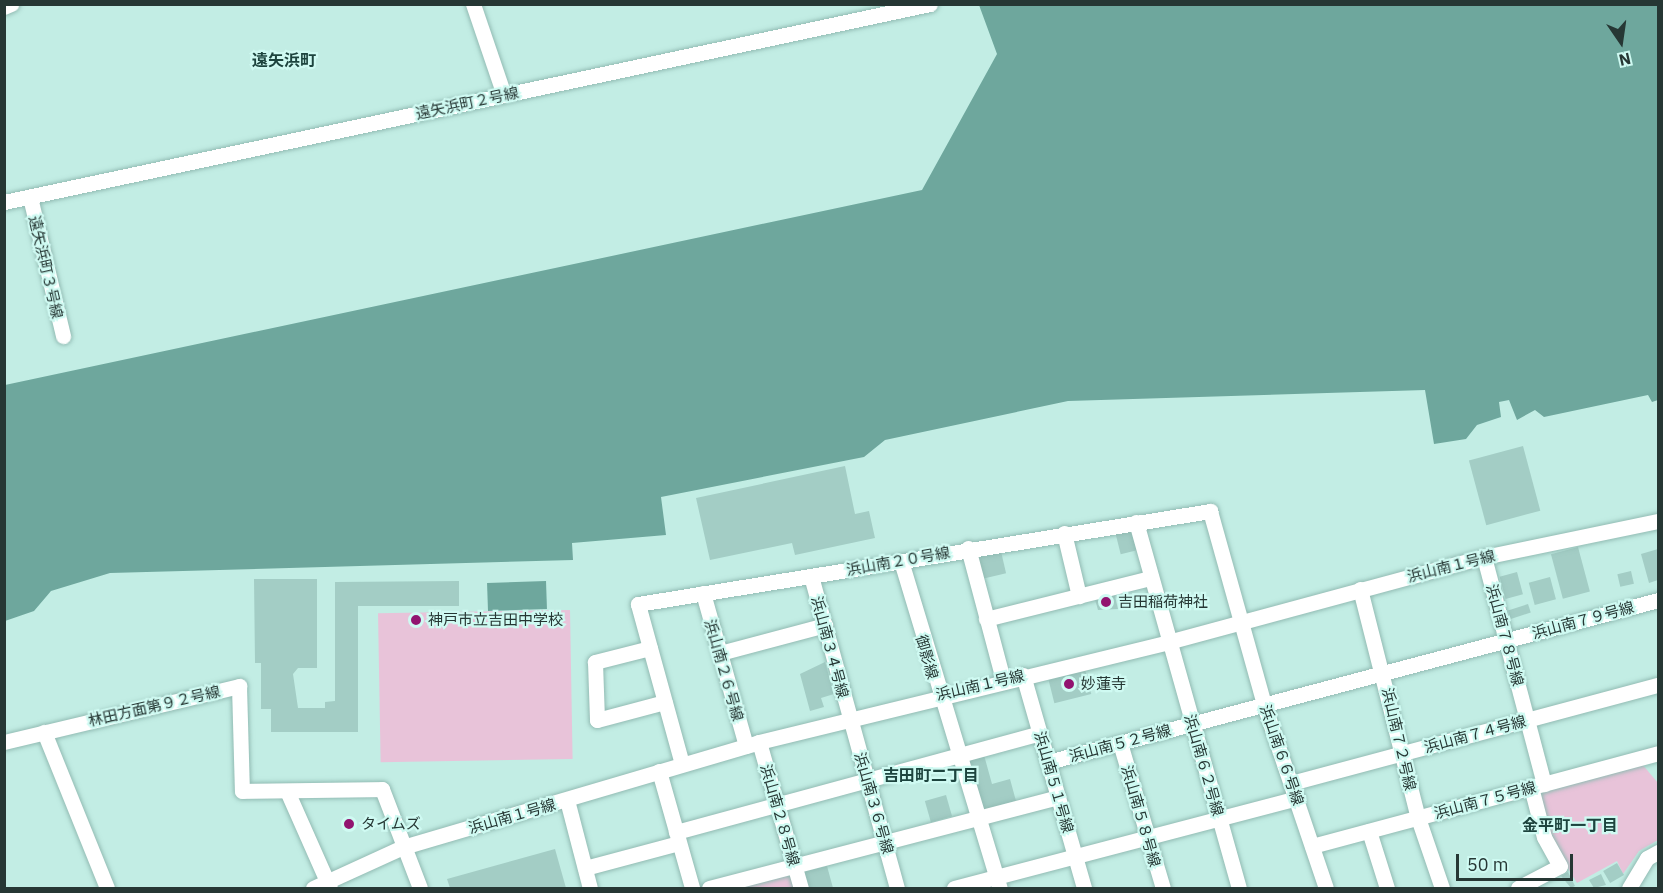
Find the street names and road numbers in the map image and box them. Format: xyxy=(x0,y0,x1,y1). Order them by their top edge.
street label: 遠矢浜町２号線 xyxy=(414,83,520,123)
street label: 遠矢浜町３号線 xyxy=(25,214,67,320)
street label: 浜山南２０号線 xyxy=(845,543,951,579)
street label: 浜山南１号線 xyxy=(1405,546,1497,586)
street label: 浜山南７８号線 xyxy=(1483,582,1527,688)
street label: 浜山南３４号線 xyxy=(808,594,852,700)
street label: 浜山南７９号線 xyxy=(1530,598,1636,642)
street label: 浜山南２６号線 xyxy=(701,617,747,723)
street label: 御影線 xyxy=(912,633,942,681)
street label: 浜山南１号線 xyxy=(934,666,1026,704)
street label: 林田方面第９２号線 xyxy=(86,682,222,730)
street label: 浜山南７２号線 xyxy=(1378,686,1420,792)
street label: 浜山南６６号線 xyxy=(1256,702,1308,808)
street label: 浜山南６２号線 xyxy=(1181,712,1227,818)
street label: 浜山南７４号線 xyxy=(1422,712,1528,756)
street label: 浜山南５２号線 xyxy=(1067,721,1173,765)
street label: 浜山南５１号線 xyxy=(1031,729,1077,835)
street label: 浜山南３６号線 xyxy=(851,750,897,856)
street label: 浜山南２８号線 xyxy=(757,762,803,868)
street label: 浜山南５８号線 xyxy=(1118,763,1164,869)
street label: 浜山南７５号線 xyxy=(1432,778,1538,822)
street label: 浜山南１号線 xyxy=(466,795,558,837)

